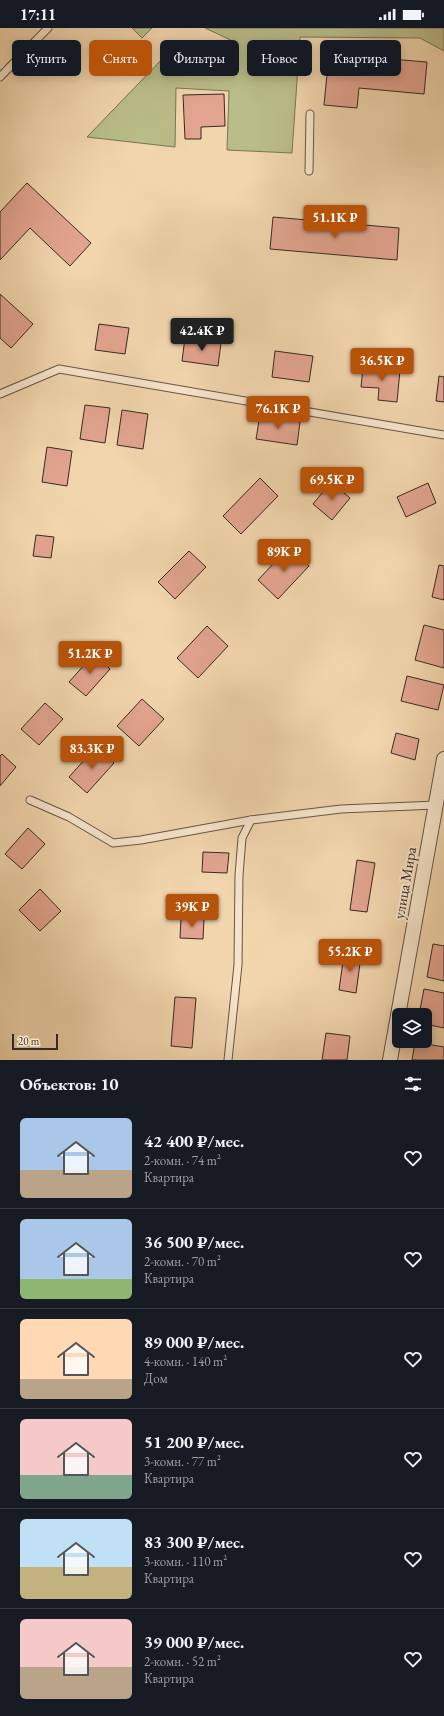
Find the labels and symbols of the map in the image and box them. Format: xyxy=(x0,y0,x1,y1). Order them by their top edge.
pin: 51.1K ₽ xyxy=(298,205,372,239)
pin: 42.4K ₽ xyxy=(165,318,239,352)
pin: 36.5K ₽ xyxy=(345,348,419,382)
pin: 76.1K ₽ xyxy=(241,396,315,430)
pin: 69.5K ₽ xyxy=(295,467,369,501)
pin: 89K ₽ xyxy=(256,539,312,573)
pin: 51.2K ₽ xyxy=(53,641,127,675)
pin: 83.3K ₽ xyxy=(55,736,129,770)
street label: улица Мира xyxy=(389,845,420,920)
pin: 39K ₽ xyxy=(164,894,220,928)
pin: 55.2K ₽ xyxy=(313,939,387,973)
scale bar xyxy=(12,1032,58,1051)

